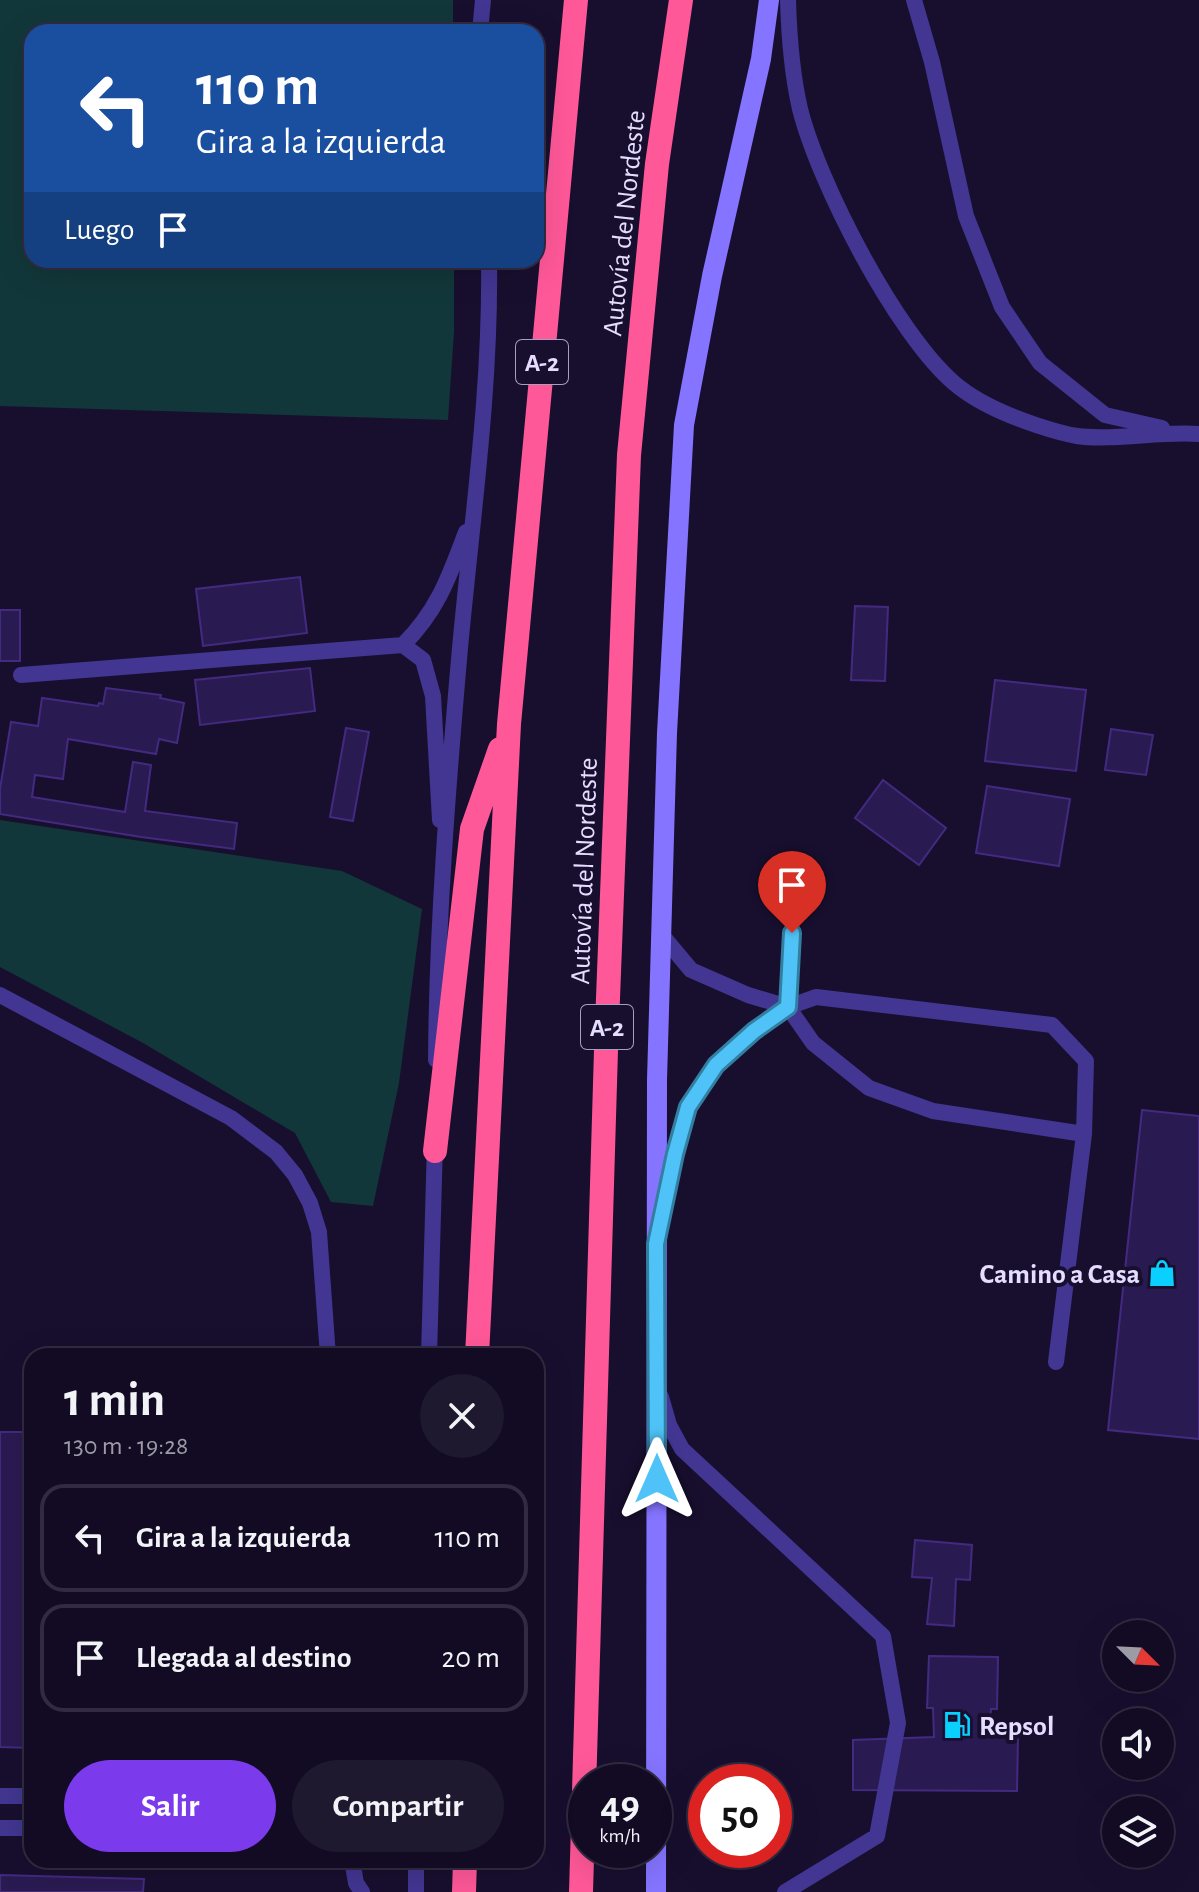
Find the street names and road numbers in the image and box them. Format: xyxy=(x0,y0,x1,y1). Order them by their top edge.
street label: Autovía del Nordeste xyxy=(599,109,651,338)
road number: A-2 xyxy=(516,340,568,384)
street label: Autovía del Nordeste xyxy=(567,757,603,985)
road number: A-2 xyxy=(581,1005,633,1049)

